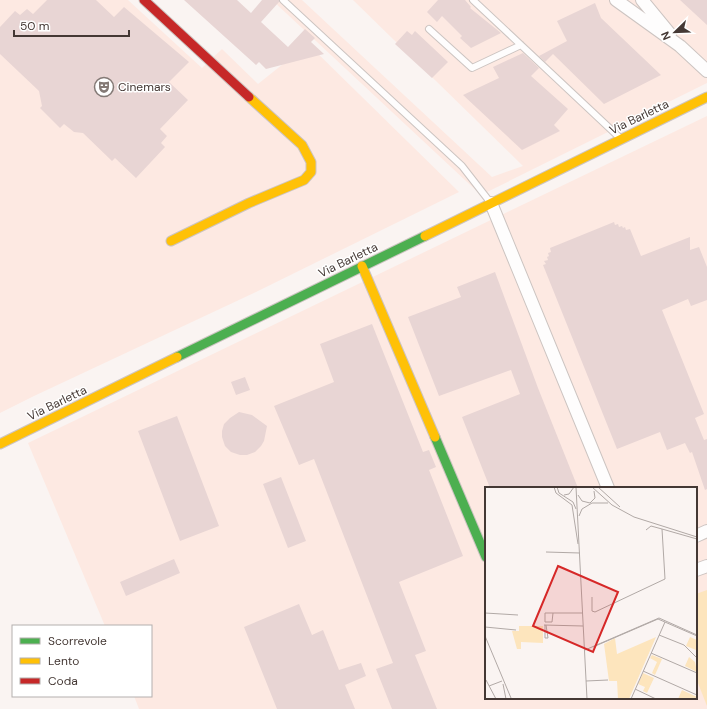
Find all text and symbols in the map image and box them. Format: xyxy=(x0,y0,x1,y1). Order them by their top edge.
scale bar xyxy=(14,12,129,38)
north arrow xyxy=(655,12,695,52)
text: 50 m xyxy=(20,18,49,34)
text: N xyxy=(658,29,674,42)
theatre icon: Cinemars xyxy=(93,76,115,98)
place label: Cinemars xyxy=(118,79,171,95)
street label: Via Barletta xyxy=(607,96,671,138)
street label: Via Barletta xyxy=(316,239,380,281)
street label: Via Barletta xyxy=(25,382,89,424)
inset map xyxy=(485,487,697,699)
legend xyxy=(12,625,152,697)
text: Scorrevole xyxy=(48,633,107,649)
text: Lento xyxy=(48,653,79,669)
text: Coda xyxy=(48,673,78,689)

